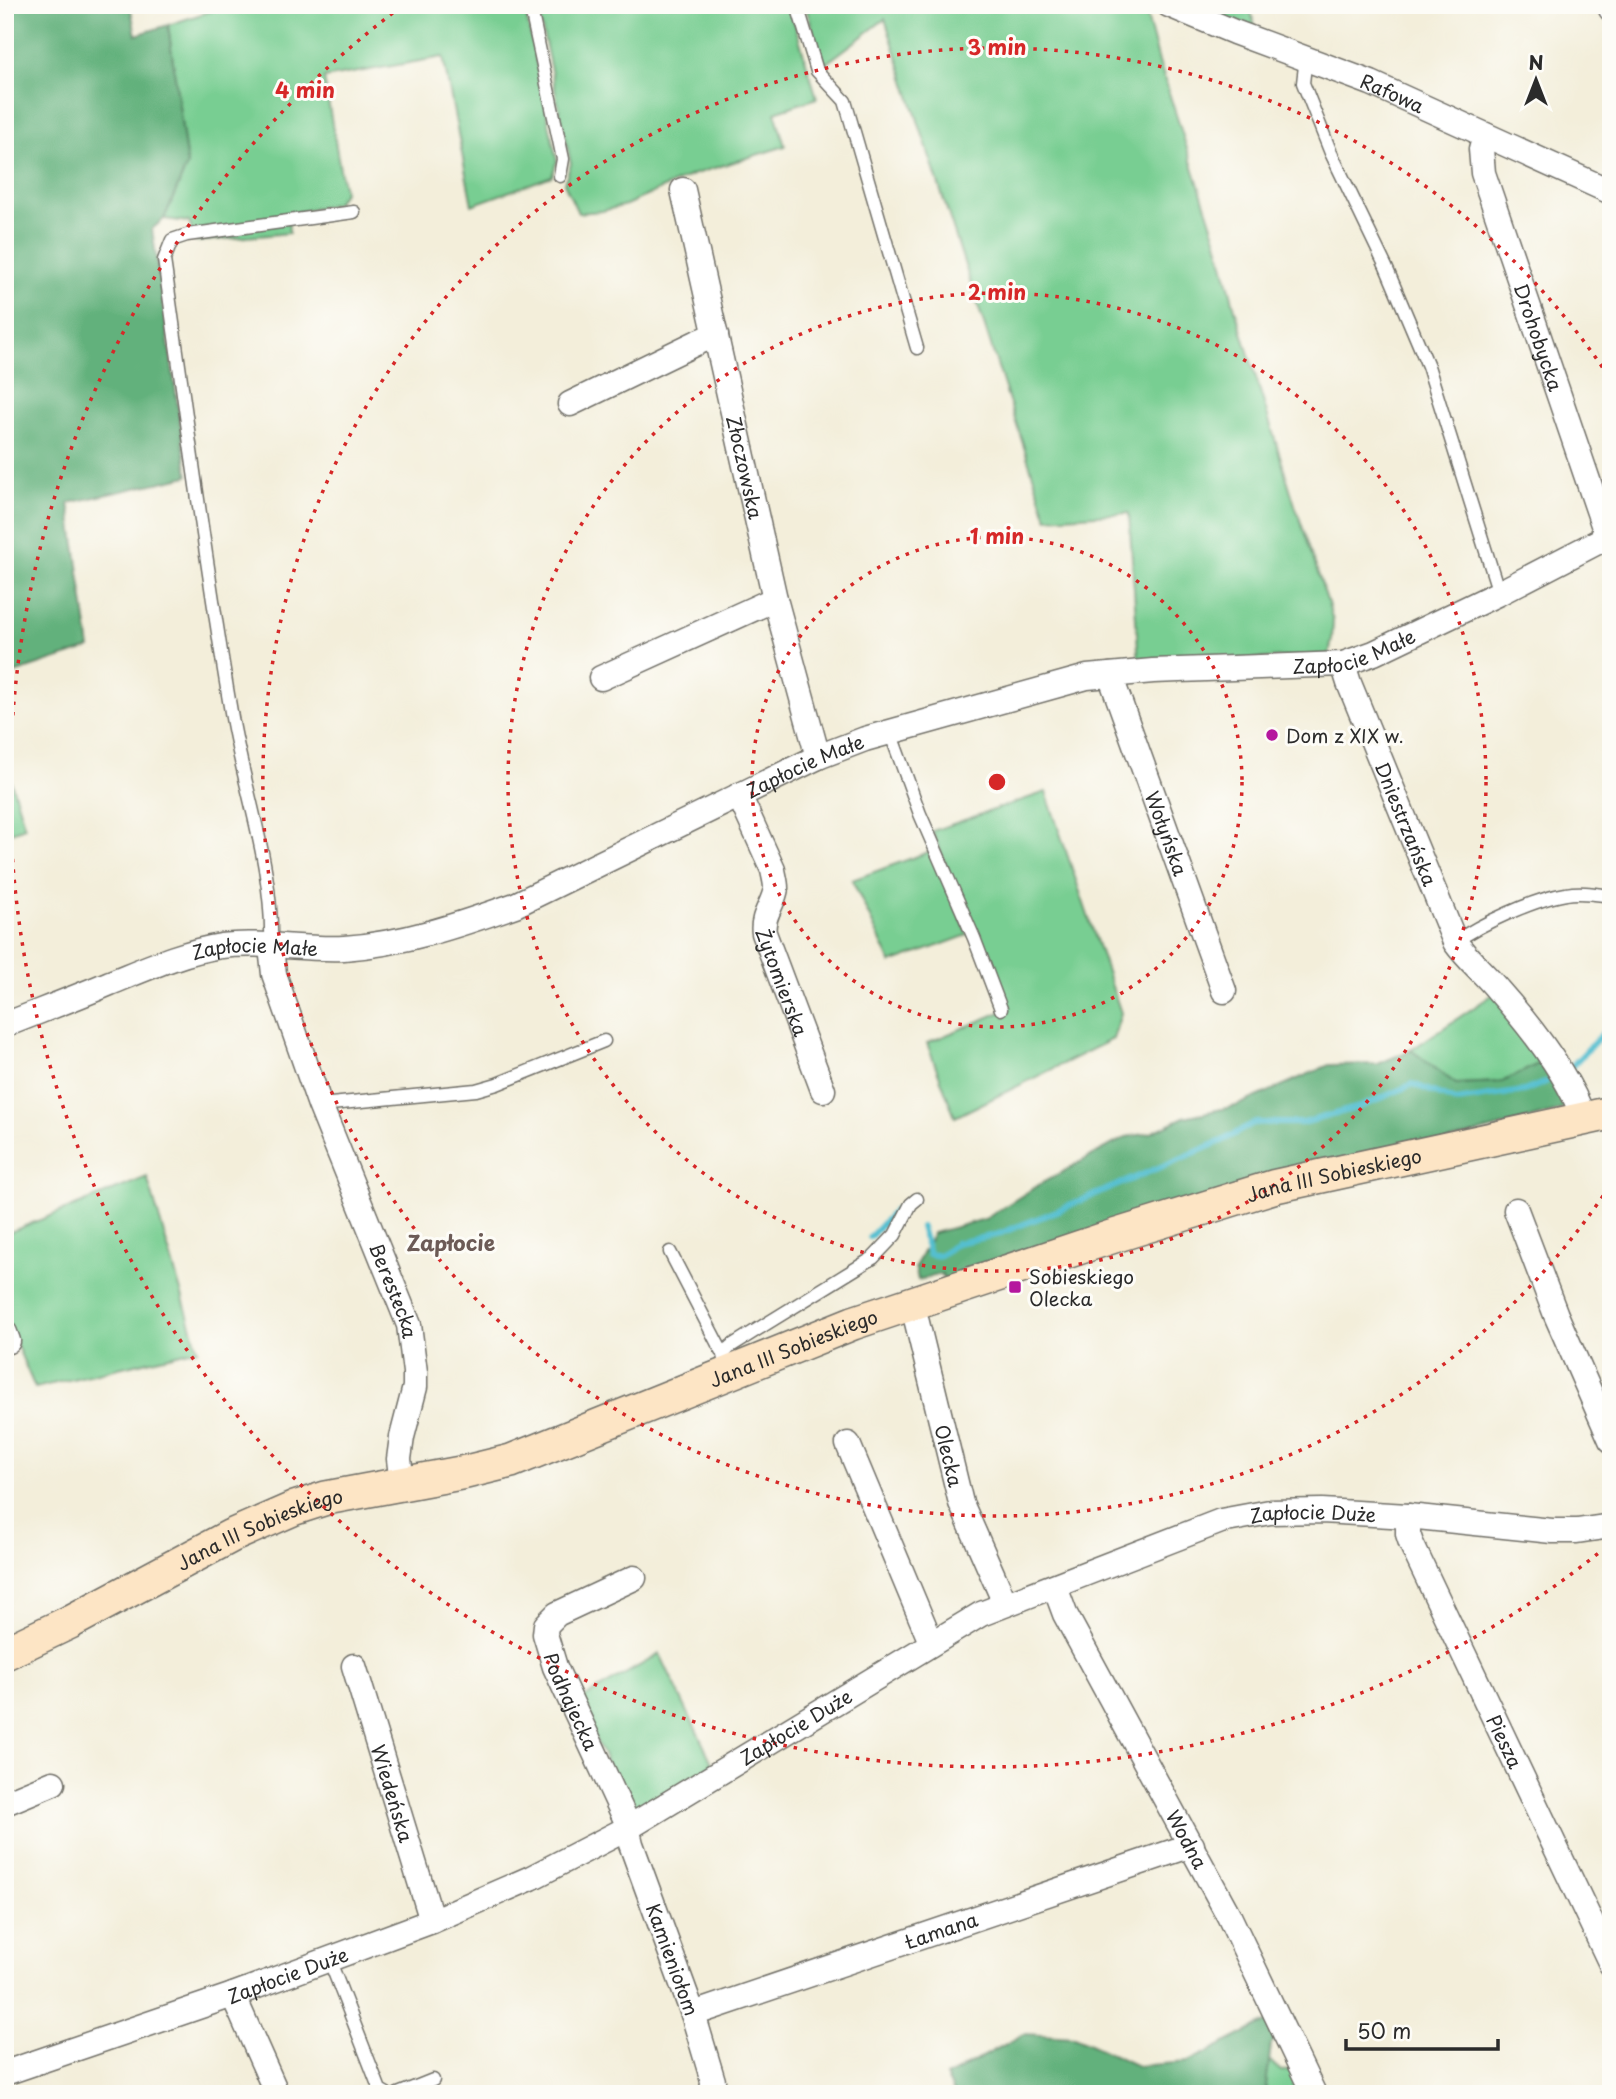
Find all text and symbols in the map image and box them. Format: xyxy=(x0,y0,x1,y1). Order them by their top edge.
text: 3 min xyxy=(967,30,1027,62)
north arrow xyxy=(1500,46,1570,116)
text: N xyxy=(1528,48,1544,76)
street label: Rafowa xyxy=(1356,66,1429,119)
text: 4 min xyxy=(275,73,335,105)
text: 2 min xyxy=(968,275,1026,307)
street label: Drohobycka xyxy=(1508,280,1570,395)
street label: Złoczowska xyxy=(720,413,771,522)
text: 1 min xyxy=(970,519,1024,551)
street label: Zapłocie Małe xyxy=(1292,621,1420,680)
place label: Dom z XIX w. xyxy=(1286,721,1404,749)
street label: Zapłocie Małe xyxy=(741,727,868,804)
marker: Dom z XIX w. xyxy=(1264,727,1280,743)
street label: Dniestrzańska xyxy=(1369,758,1445,890)
centre of rings xyxy=(985,770,1009,794)
street label: Wołyńska xyxy=(1139,787,1195,879)
street label: Żytomierska xyxy=(749,924,816,1040)
street label: Zapłocie Małe xyxy=(188,930,319,966)
street label: Jana III Sobieskiego xyxy=(1243,1141,1424,1208)
district label: Zapłocie xyxy=(407,1226,495,1258)
street label: Berestecka xyxy=(363,1238,425,1340)
place label: Sobieskiego Olecka xyxy=(1029,1262,1134,1312)
marker: Sobieskiego Olecka xyxy=(1007,1279,1023,1295)
street label: Jana III Sobieskiego xyxy=(705,1302,881,1394)
street label: Olecka xyxy=(928,1421,971,1490)
street label: Jana III Sobieskiego xyxy=(171,1481,345,1577)
street label: Zapłocie Duże xyxy=(1247,1497,1377,1530)
street label: Podhajecka xyxy=(537,1649,606,1755)
street label: Zapłocie Duże xyxy=(734,1682,857,1771)
street label: Piesza xyxy=(1480,1710,1530,1773)
street label: Wiedeńska xyxy=(365,1741,421,1846)
street label: Wodna xyxy=(1160,1805,1215,1874)
street label: Kamieniołom xyxy=(640,1899,706,2019)
street label: Łamana xyxy=(900,1905,981,1956)
street label: Zapłocie Duże xyxy=(223,1940,352,2010)
scale bar xyxy=(1346,2008,1499,2052)
text: 50 m xyxy=(1357,2014,1411,2046)

